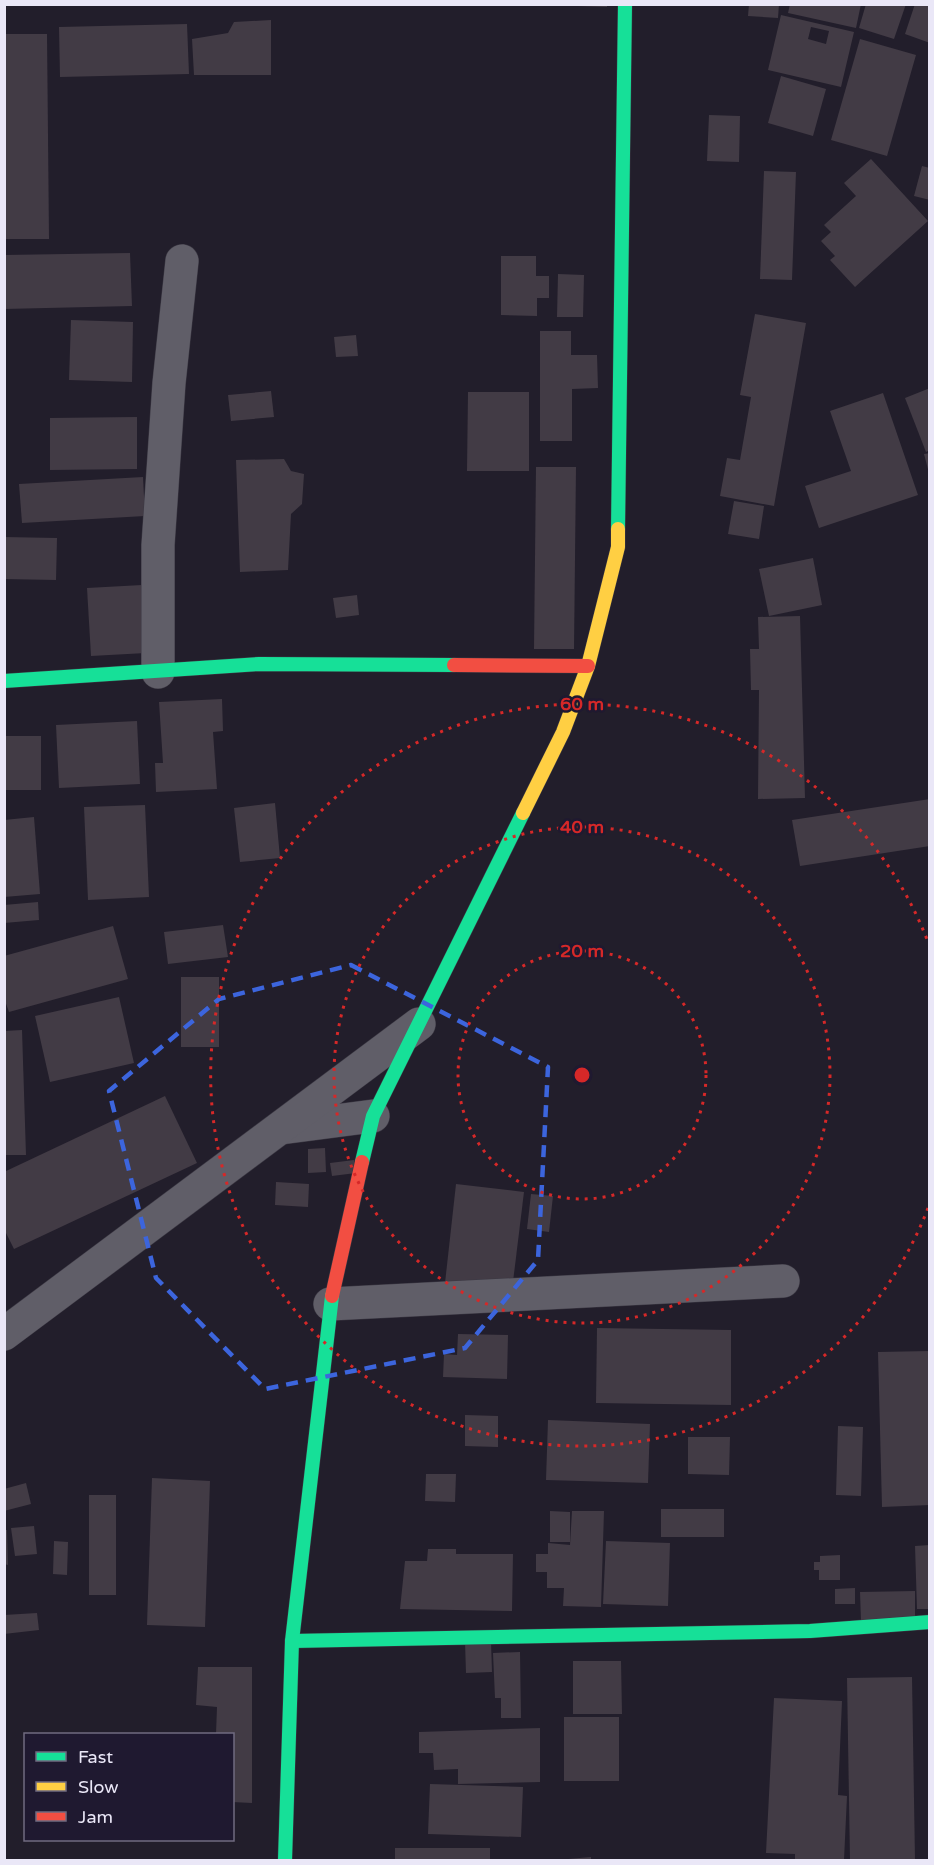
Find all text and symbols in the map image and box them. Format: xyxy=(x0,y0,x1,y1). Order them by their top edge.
text: 60 m xyxy=(560,693,604,715)
text: 40 m xyxy=(560,816,604,838)
text: 20 m xyxy=(560,940,604,962)
centre of rings xyxy=(572,1065,592,1085)
legend xyxy=(24,1733,234,1841)
text: Fast xyxy=(78,1746,113,1768)
text: Slow xyxy=(78,1776,119,1798)
text: Jam xyxy=(78,1806,113,1828)

